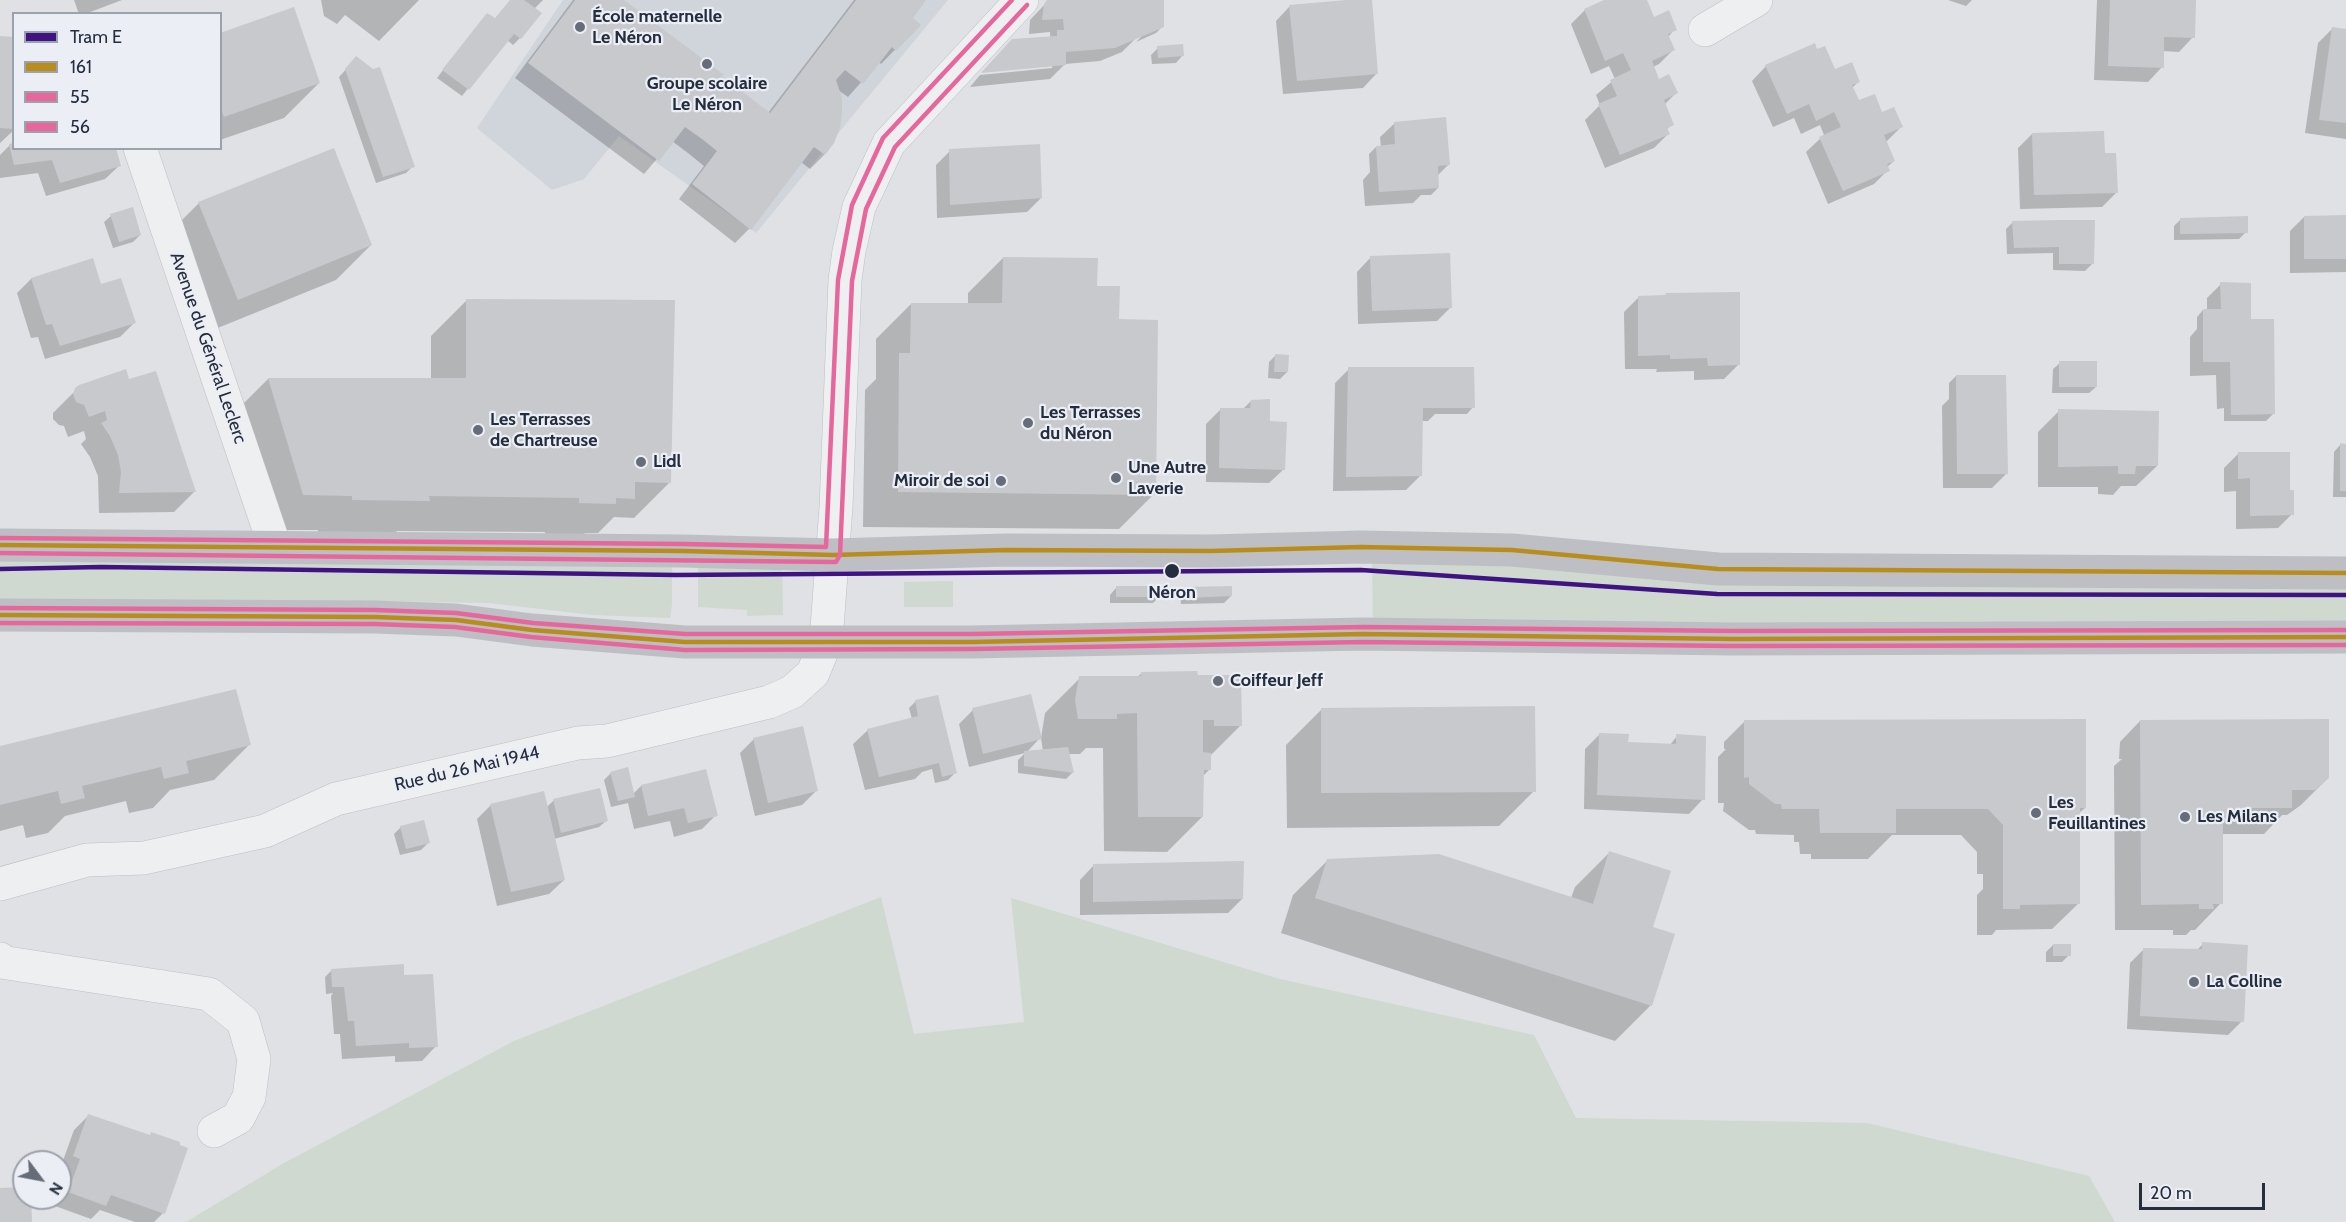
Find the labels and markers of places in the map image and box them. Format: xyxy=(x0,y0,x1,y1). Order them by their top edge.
place label: École maternelle Le Néron xyxy=(592,6,722,48)
marker: École maternelle Le Néron xyxy=(573,20,587,34)
marker: Groupe scolaire Le Néron xyxy=(700,57,714,71)
place label: Groupe scolaire Le Néron xyxy=(647,73,767,116)
place label: Les Terrasses du Néron xyxy=(1040,402,1141,444)
place label: Les Terrasses de Chartreuse xyxy=(490,409,597,452)
marker: Les Terrasses du Néron xyxy=(1021,416,1035,430)
marker: Les Terrasses de Chartreuse xyxy=(471,423,485,437)
place label: Lidl xyxy=(653,451,681,473)
marker: Lidl xyxy=(634,455,648,469)
place label: Une Autre Laverie xyxy=(1128,457,1206,500)
place label: Miroir de soi xyxy=(894,470,989,492)
marker: Une Autre Laverie xyxy=(1109,471,1123,485)
marker: Miroir de soi xyxy=(994,474,1008,488)
marker: Néron xyxy=(1163,562,1181,580)
place label: Néron xyxy=(1148,582,1196,604)
place label: Coiffeur Jeff xyxy=(1230,670,1323,692)
marker: Coiffeur Jeff xyxy=(1211,674,1225,688)
place label: Les Feuillantines xyxy=(2048,792,2146,834)
marker: Les Feuillantines xyxy=(2029,806,2043,820)
place label: Les Milans xyxy=(2197,806,2277,828)
marker: Les Milans xyxy=(2178,810,2192,824)
place label: La Colline xyxy=(2206,971,2282,993)
marker: La Colline xyxy=(2187,975,2201,989)

